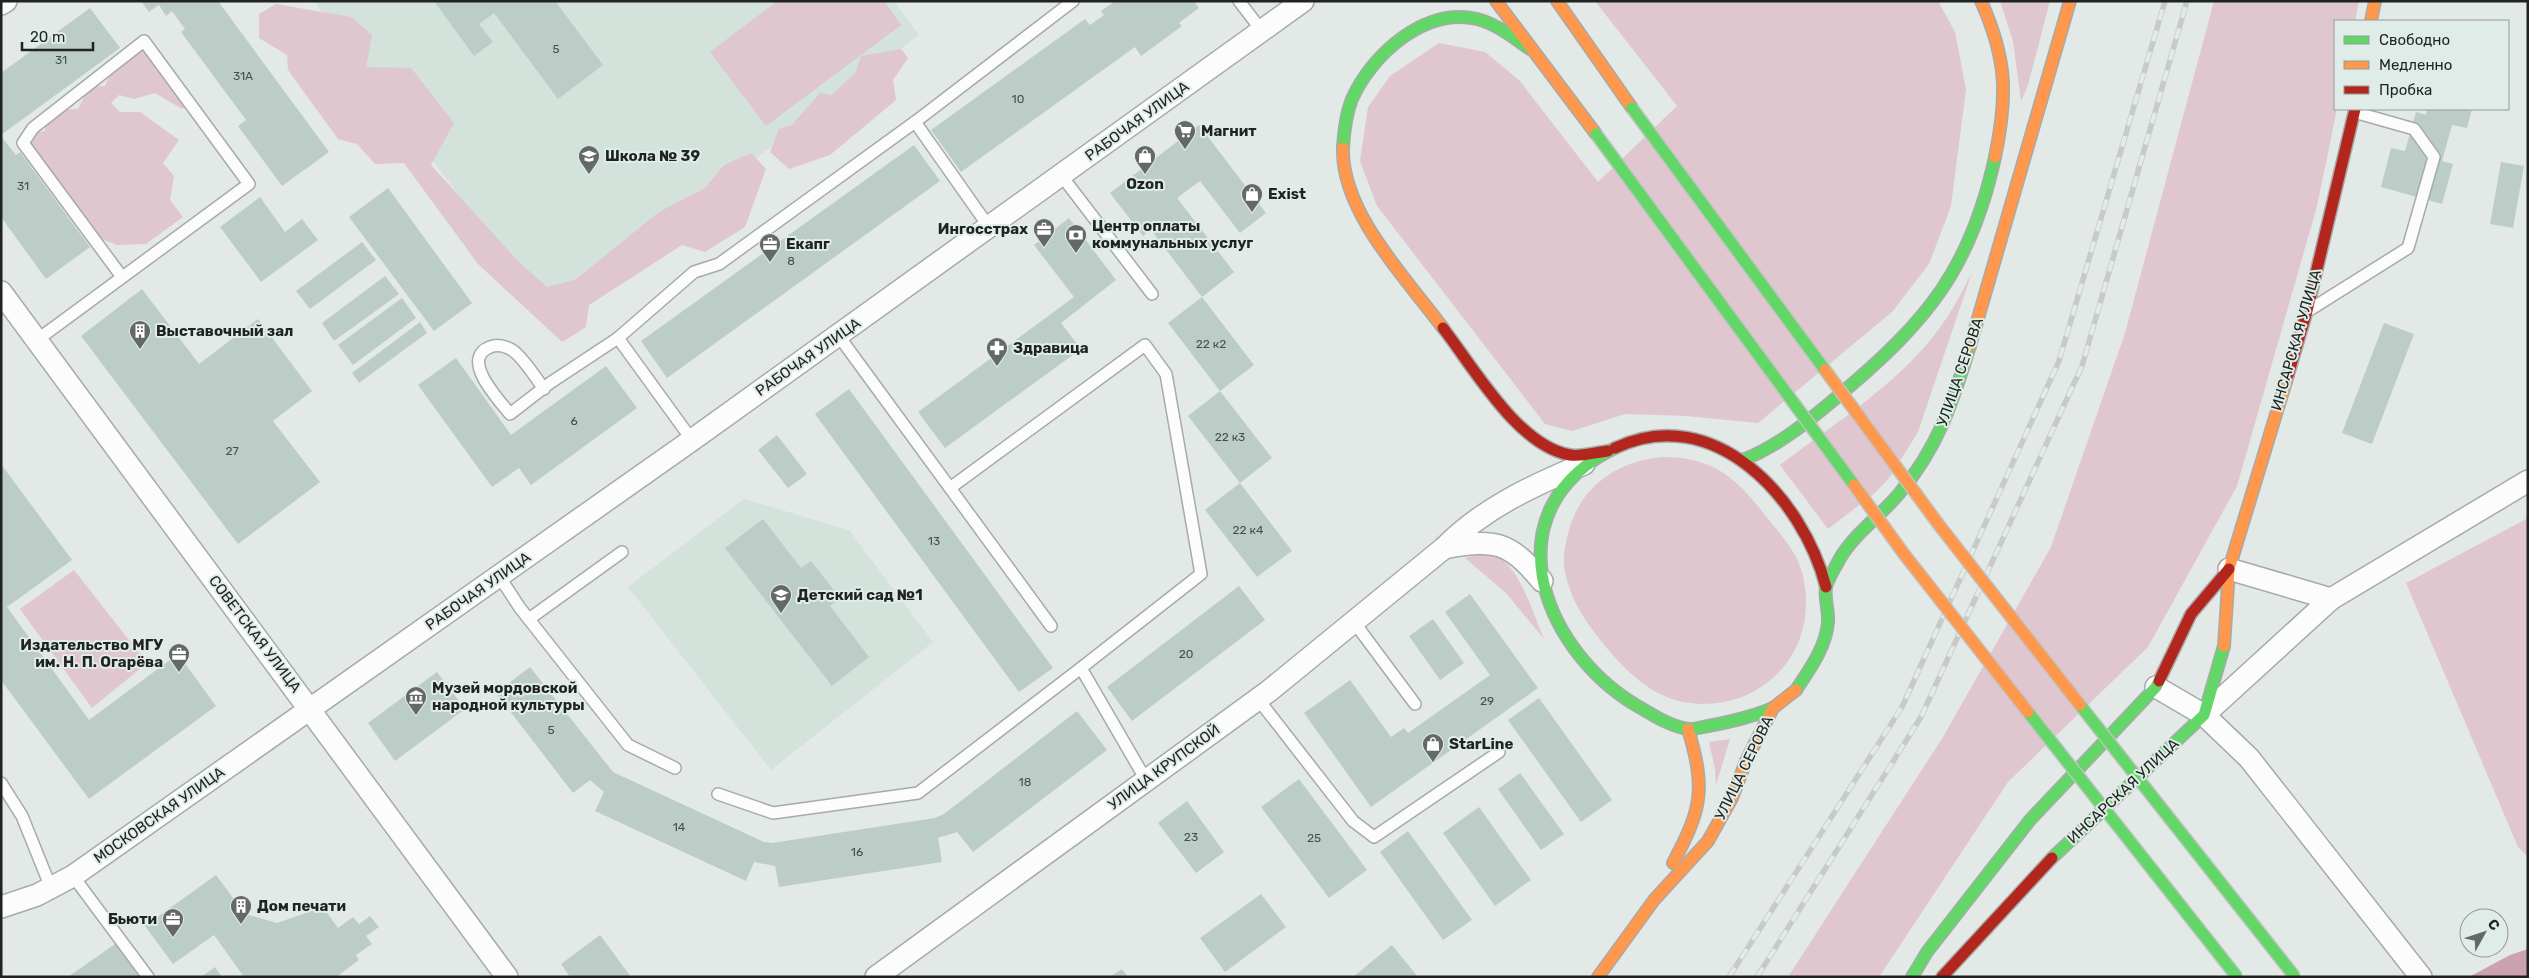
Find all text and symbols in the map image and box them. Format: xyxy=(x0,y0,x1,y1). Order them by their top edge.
scale bar xyxy=(22,20,94,52)
legend xyxy=(2334,20,2509,110)
text: 20 m xyxy=(30,28,65,46)
text: Свободно xyxy=(2379,31,2450,49)
house number: 5 xyxy=(552,42,560,56)
house number: 31 xyxy=(55,53,67,67)
text: Медленно xyxy=(2379,56,2452,74)
house number: 31А xyxy=(233,69,253,83)
street label: РАБОЧАЯ УЛИЦА xyxy=(1082,77,1192,165)
text: Пробка xyxy=(2379,81,2432,99)
house number: 10 xyxy=(1012,92,1024,106)
supermarket icon: Магнит xyxy=(1173,119,1197,150)
place label: Магнит xyxy=(1201,122,1257,140)
school or university icon: Школа № 39 xyxy=(577,144,601,175)
shop icon: Ozon xyxy=(1133,144,1157,175)
place label: Школа № 39 xyxy=(605,147,700,165)
place label: Ozon xyxy=(1126,175,1164,193)
house number: 31 xyxy=(17,179,29,193)
shop icon: Exist xyxy=(1240,182,1264,213)
place label: Exist xyxy=(1268,185,1306,203)
office icon: Ингосстрах xyxy=(1032,217,1056,248)
place label: Центр оплаты коммунальных услуг xyxy=(1092,217,1253,252)
place label: Ингосстрах xyxy=(938,220,1028,238)
bank icon: Центр оплаты коммунальных услуг xyxy=(1064,223,1088,254)
office icon: Екапг xyxy=(758,232,782,263)
place label: Екапг xyxy=(786,235,830,253)
house number: 8 xyxy=(787,254,795,268)
street label: ИНСАРСКАЯ УЛИЦА xyxy=(2267,267,2325,413)
street label: РАБОЧАЯ УЛИЦА xyxy=(752,314,864,400)
street label: УЛИЦА СЕРОВА xyxy=(1933,315,1987,429)
building icon: Выставочный зал xyxy=(128,319,152,350)
place label: Выставочный зал xyxy=(156,322,293,340)
pharmacy icon: Здравица xyxy=(985,336,1009,367)
house number: 22 к2 xyxy=(1196,337,1226,351)
place label: Здравица xyxy=(1013,339,1089,357)
house number: 6 xyxy=(570,414,578,428)
house number: 22 к3 xyxy=(1215,430,1245,444)
house number: 27 xyxy=(225,444,239,458)
house number: 22 к4 xyxy=(1233,523,1264,537)
house number: 13 xyxy=(928,534,940,548)
street label: РАБОЧАЯ УЛИЦА xyxy=(422,548,534,634)
street label: СОВЕТСКАЯ УЛИЦА xyxy=(205,572,305,696)
school or university icon: Детский сад №1 xyxy=(769,583,793,614)
place label: Детский сад №1 xyxy=(797,586,923,604)
place label: Издательство МГУ им. Н. П. Огарёва xyxy=(20,636,163,671)
office icon: Издательство МГУ им. Н. П. Огарёва xyxy=(167,642,191,673)
house number: 20 xyxy=(1179,647,1193,661)
place label: Музей мордовской народной культуры xyxy=(432,679,585,714)
museum icon: Музей мордовской народной культуры xyxy=(404,685,428,716)
house number: 29 xyxy=(1480,694,1494,708)
street label: УЛИЦА СЕРОВА xyxy=(1711,713,1777,823)
street label: УЛИЦА КРУПСКОЙ xyxy=(1105,720,1223,814)
house number: 5 xyxy=(547,723,555,737)
shop icon: StarLine xyxy=(1421,732,1445,763)
place label: StarLine xyxy=(1449,735,1514,753)
street label: ИНСАРСКАЯ УЛИЦА xyxy=(2064,735,2182,847)
street label: МОСКОВСКАЯ УЛИЦА xyxy=(90,763,228,867)
house number: 18 xyxy=(1019,775,1031,789)
house number: 14 xyxy=(673,820,686,834)
house number: 23 xyxy=(1184,830,1198,844)
house number: 25 xyxy=(1307,831,1321,845)
house number: 16 xyxy=(851,845,863,859)
building icon: Дом печати xyxy=(229,894,253,925)
place label: Дом печати xyxy=(257,897,346,915)
office icon: Бьюти xyxy=(161,907,185,938)
north arrow xyxy=(2459,908,2509,958)
place label: Бьюти xyxy=(108,910,157,928)
text: С xyxy=(2484,916,2503,934)

